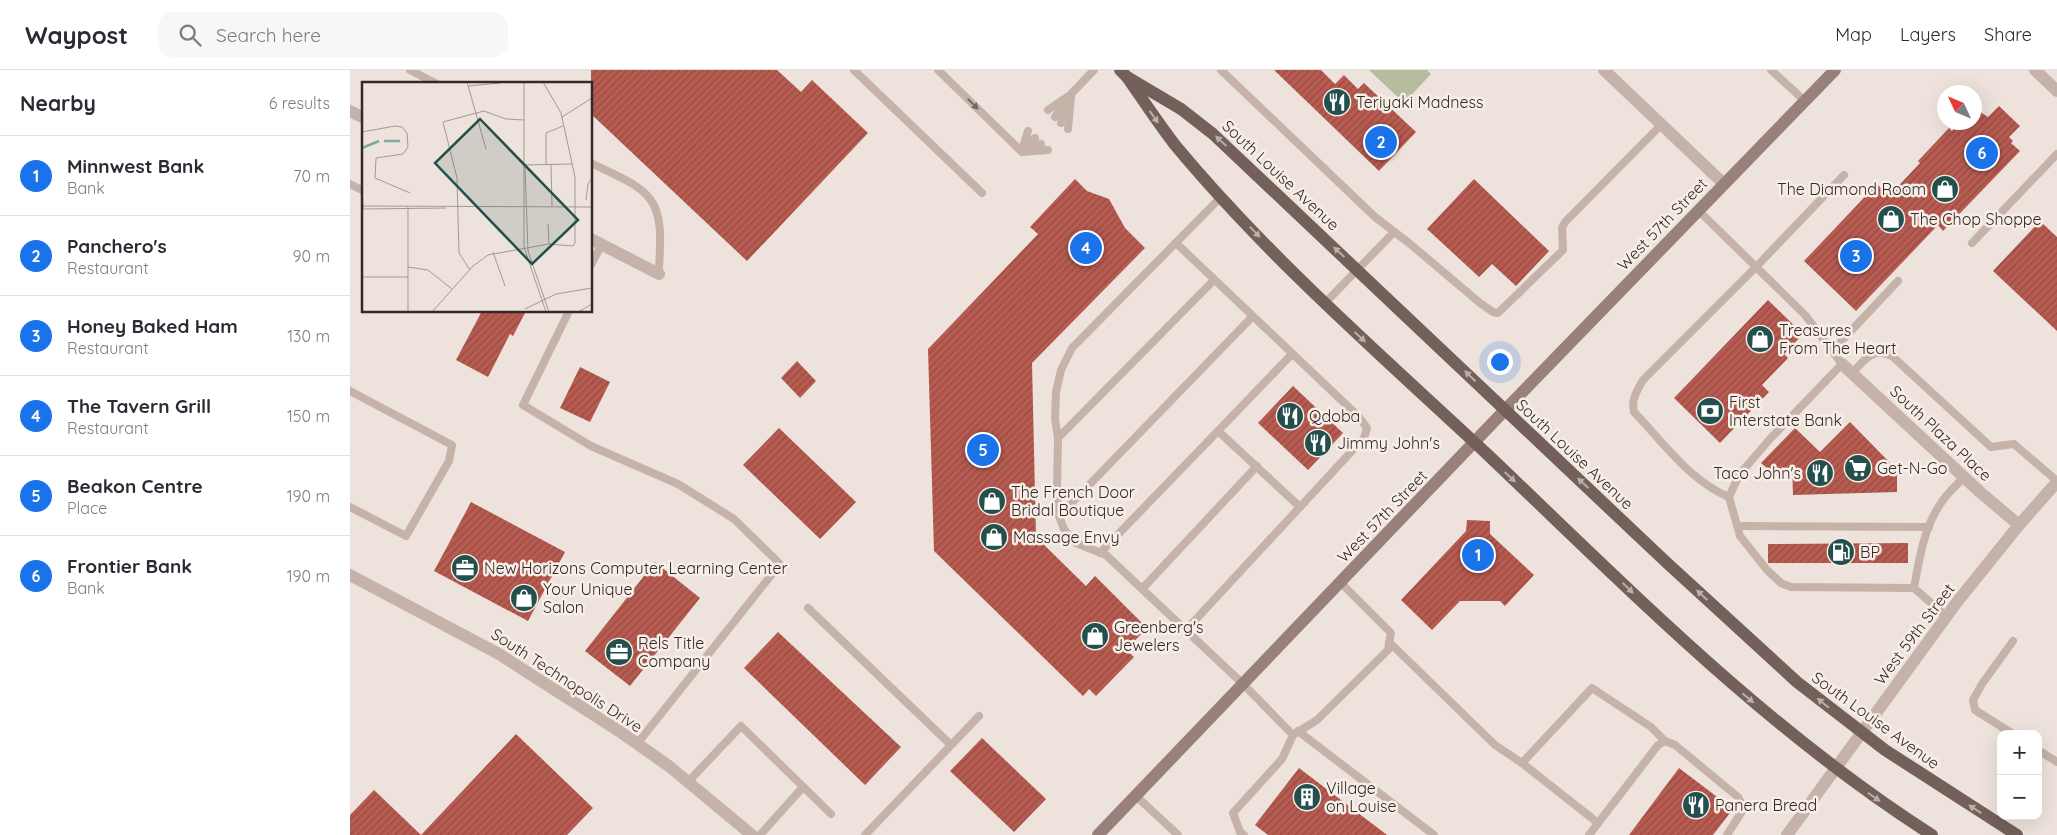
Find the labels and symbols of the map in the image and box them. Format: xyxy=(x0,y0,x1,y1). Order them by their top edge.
inset map xyxy=(362,82,592,312)
north arrow xyxy=(1937,85,1982,130)
restaurant icon: Teriyaki Madness xyxy=(1322,87,1352,117)
place label: Teriyaki Madness xyxy=(1356,92,1483,112)
one-way arrow xyxy=(967,98,979,110)
one-way arrow xyxy=(1149,110,1159,124)
street label: South Louise Avenue xyxy=(1218,116,1344,234)
pin: 2 xyxy=(1365,123,1397,161)
pin: 6 xyxy=(1966,134,1998,172)
one-way arrow xyxy=(1215,135,1227,147)
street label: West 57th Street xyxy=(1613,173,1711,275)
shop icon: The Diamond Room xyxy=(1930,174,1960,204)
place label: The Diamond Room xyxy=(1777,179,1926,199)
shop icon: The Chop Shoppe xyxy=(1876,204,1906,234)
place label: The Chop Shoppe xyxy=(1910,209,2042,229)
one-way arrow xyxy=(1249,226,1261,238)
pin: 4 xyxy=(1070,229,1102,267)
pin: 3 xyxy=(1840,237,1872,275)
one-way arrow xyxy=(1334,246,1346,258)
place label: Treasures From The Heart xyxy=(1779,320,1896,358)
shop icon: Treasures From The Heart xyxy=(1745,324,1775,354)
one-way arrow xyxy=(1354,331,1366,343)
your location xyxy=(1487,349,1513,375)
one-way arrow xyxy=(1464,370,1476,382)
street label: South Plaza Place xyxy=(1886,381,1996,485)
place label: First Interstate Bank xyxy=(1729,392,1842,430)
street label: South Louise Avenue xyxy=(1512,395,1638,513)
bank icon: First Interstate Bank xyxy=(1695,396,1725,426)
restaurant icon: Qdoba xyxy=(1275,401,1305,431)
place label: Qdoba xyxy=(1309,406,1360,426)
restaurant icon: Jimmy John's xyxy=(1303,428,1333,458)
pin: 5 xyxy=(967,431,999,469)
place label: Jimmy John's xyxy=(1337,433,1440,453)
supermarket icon: Get-N-Go xyxy=(1843,453,1873,483)
restaurant icon: Taco John's xyxy=(1805,458,1835,488)
place label: Get-N-Go xyxy=(1877,458,1948,478)
place label: Taco John's xyxy=(1713,463,1801,483)
street label: West 57th Street xyxy=(1333,465,1431,567)
one-way arrow xyxy=(1504,471,1516,483)
one-way arrow xyxy=(1577,478,1589,490)
place label: The French Door Bridal Boutique xyxy=(1011,482,1135,520)
shop icon: The French Door Bridal Boutique xyxy=(977,486,1007,516)
shop icon: Massage Envy xyxy=(979,522,1009,552)
place label: Massage Envy xyxy=(1013,527,1120,547)
pin: 1 xyxy=(1462,536,1494,574)
fuel station icon: BP xyxy=(1826,537,1856,567)
place label: BP xyxy=(1860,542,1880,562)
office icon: New Horizons Computer Learning Center xyxy=(450,553,480,583)
place label: New Horizons Computer Learning Center xyxy=(484,558,788,578)
place label: Your Unique Salon xyxy=(543,579,633,617)
street label: West 59th Street xyxy=(1869,579,1959,689)
one-way arrow xyxy=(1622,582,1634,594)
shop icon: Your Unique Salon xyxy=(509,583,539,613)
one-way arrow xyxy=(1695,589,1708,600)
place label: Greenberg's Jewelers xyxy=(1114,617,1204,655)
shop icon: Greenberg's Jewelers xyxy=(1080,621,1110,651)
street label: South Technopolis Drive xyxy=(488,624,646,736)
place label: Rels Title Company xyxy=(638,633,710,671)
office icon: Rels Title Company xyxy=(604,637,634,667)
street label: South Louise Avenue xyxy=(1808,667,1944,773)
one-way arrow xyxy=(1741,692,1753,704)
one-way arrow xyxy=(1816,698,1829,709)
place label: Village on Louise xyxy=(1326,778,1397,816)
building icon: Village on Louise xyxy=(1292,782,1322,812)
restaurant icon: Panera Bread xyxy=(1681,790,1711,820)
one-way arrow xyxy=(1868,792,1881,802)
place label: Panera Bread xyxy=(1715,795,1817,815)
one-way arrow xyxy=(1969,805,1982,814)

